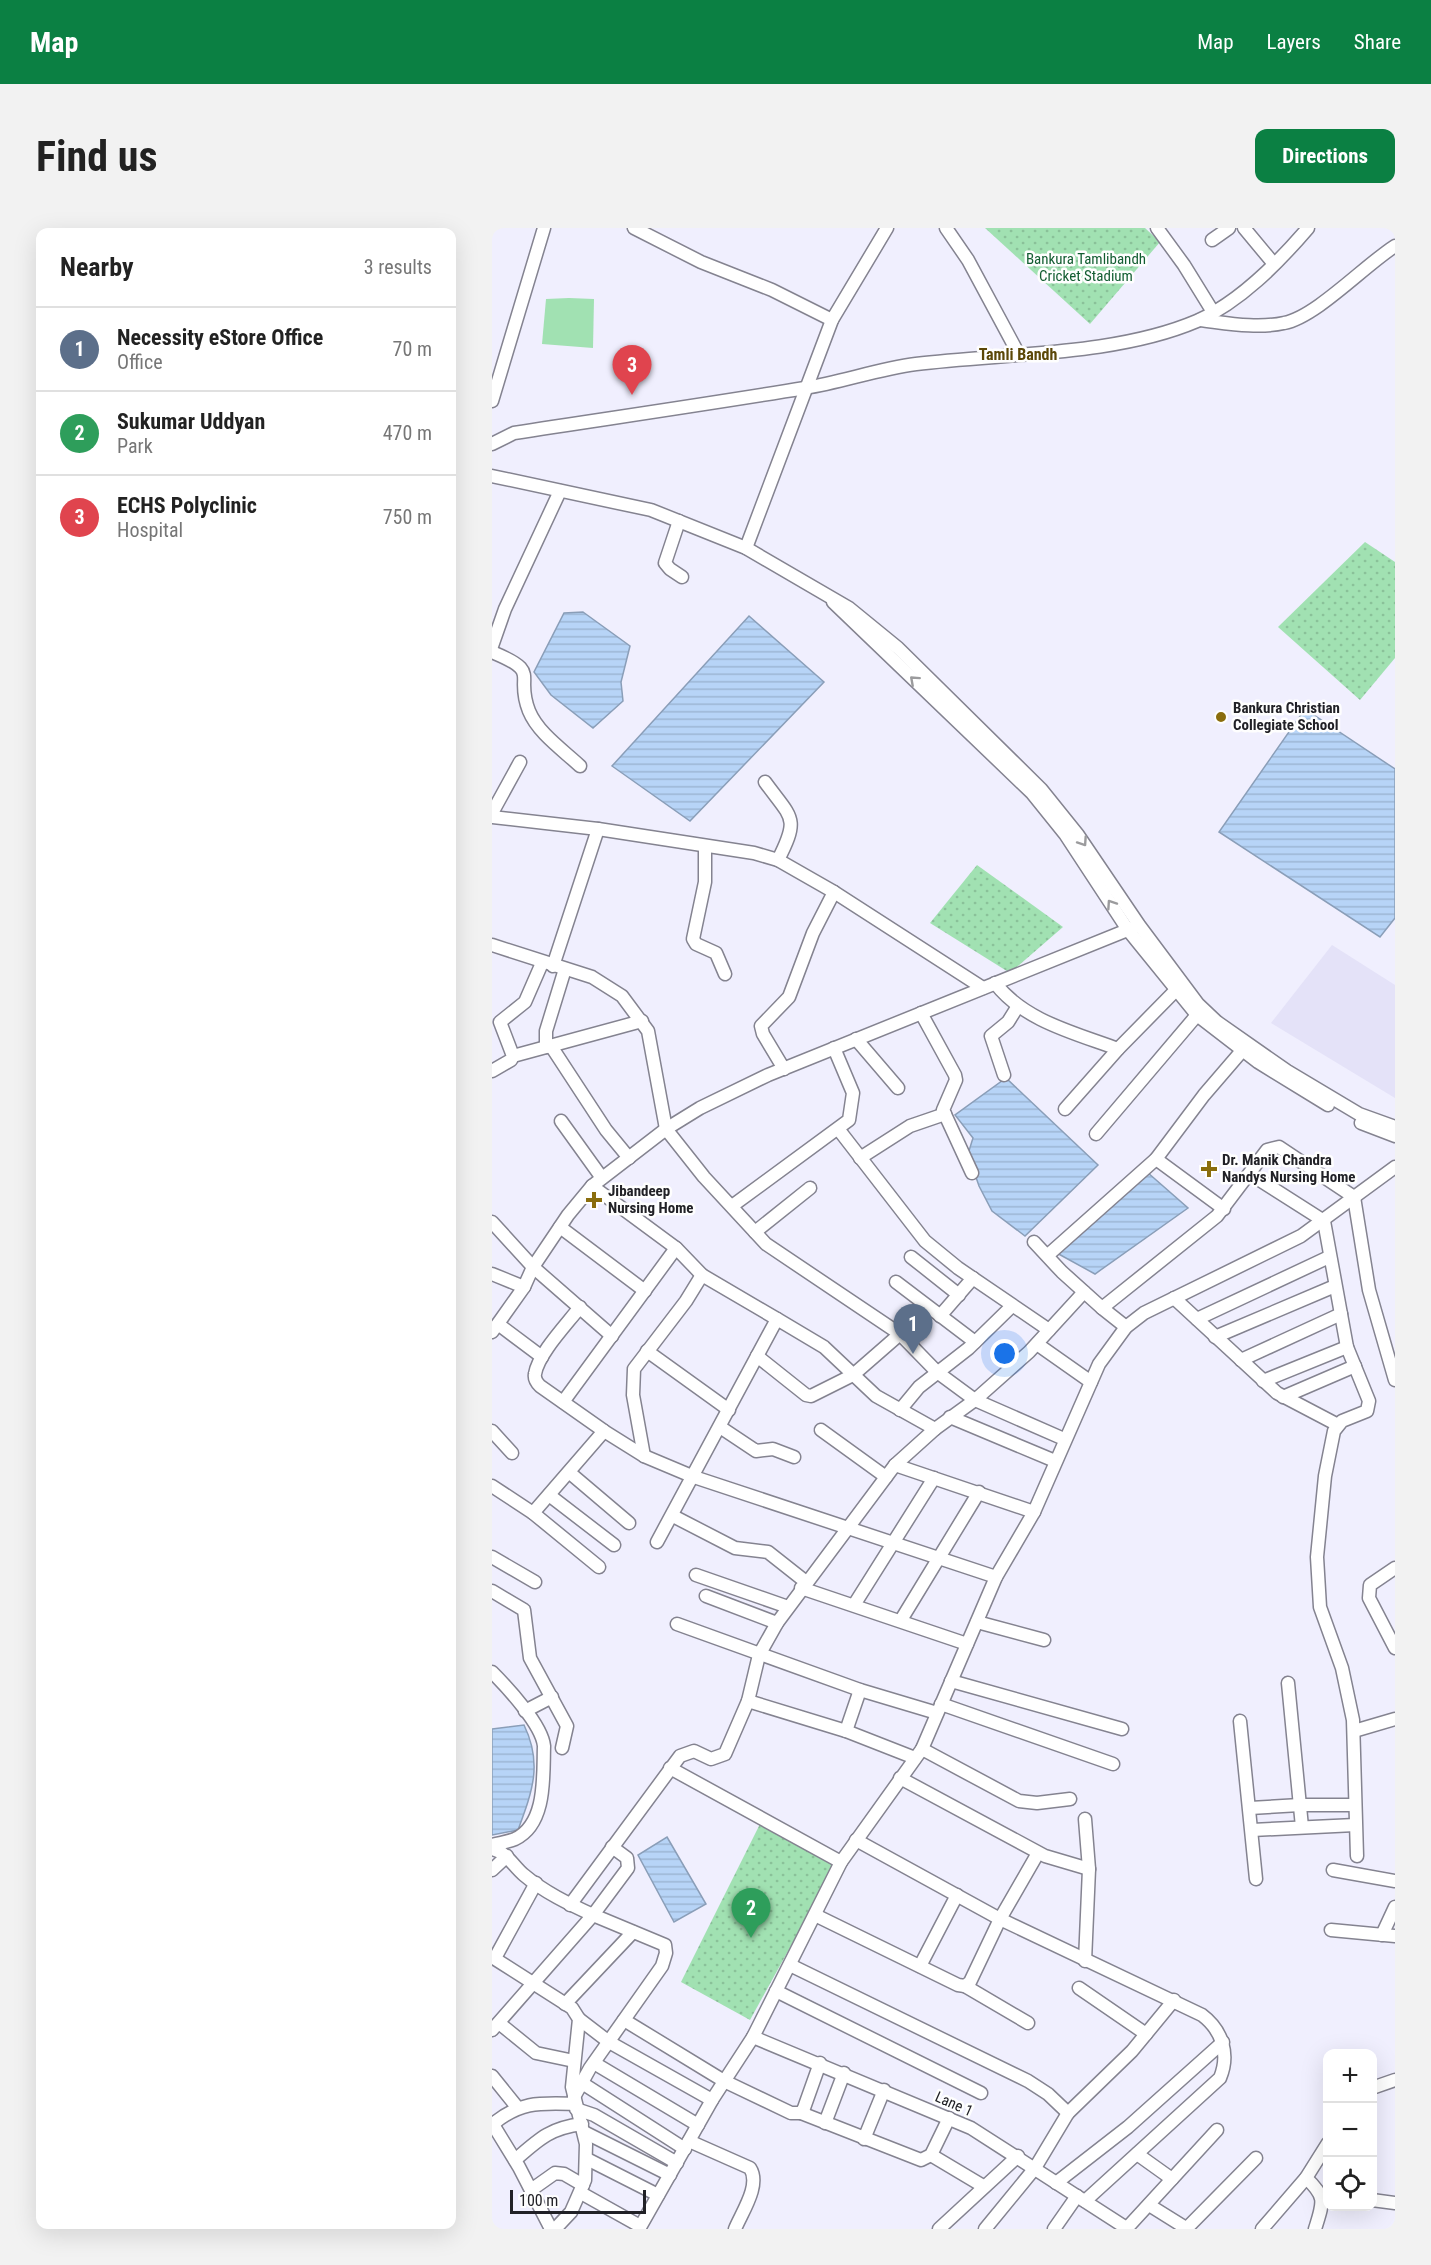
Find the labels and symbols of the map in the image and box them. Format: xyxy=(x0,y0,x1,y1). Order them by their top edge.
park label: Bankura Tamlibandh Cricket Stadium xyxy=(1026,250,1146,285)
district label: Tamli Bandh xyxy=(979,345,1057,364)
pin: 3 xyxy=(612,346,652,395)
one-way arrow xyxy=(911,676,921,687)
place label: Bankura Christian Collegiate School xyxy=(1233,699,1340,734)
marker: Bankura Christian Collegiate School xyxy=(1214,710,1228,724)
one-way arrow xyxy=(1076,835,1087,846)
one-way arrow xyxy=(1107,900,1118,911)
place label: Dr. Manik Chandra Nandys Nursing Home xyxy=(1222,1151,1356,1186)
marker: Dr. Manik Chandra Nandys Nursing Home xyxy=(1200,1160,1218,1178)
place label: Jibandeep Nursing Home xyxy=(608,1182,693,1217)
marker: Jibandeep Nursing Home xyxy=(585,1191,603,1209)
pin: 1 xyxy=(894,1304,932,1354)
your location xyxy=(990,1339,1019,1368)
pin: 2 xyxy=(732,1888,770,1938)
street label: Lane 1 xyxy=(932,2088,976,2120)
scale bar xyxy=(510,2187,646,2214)

